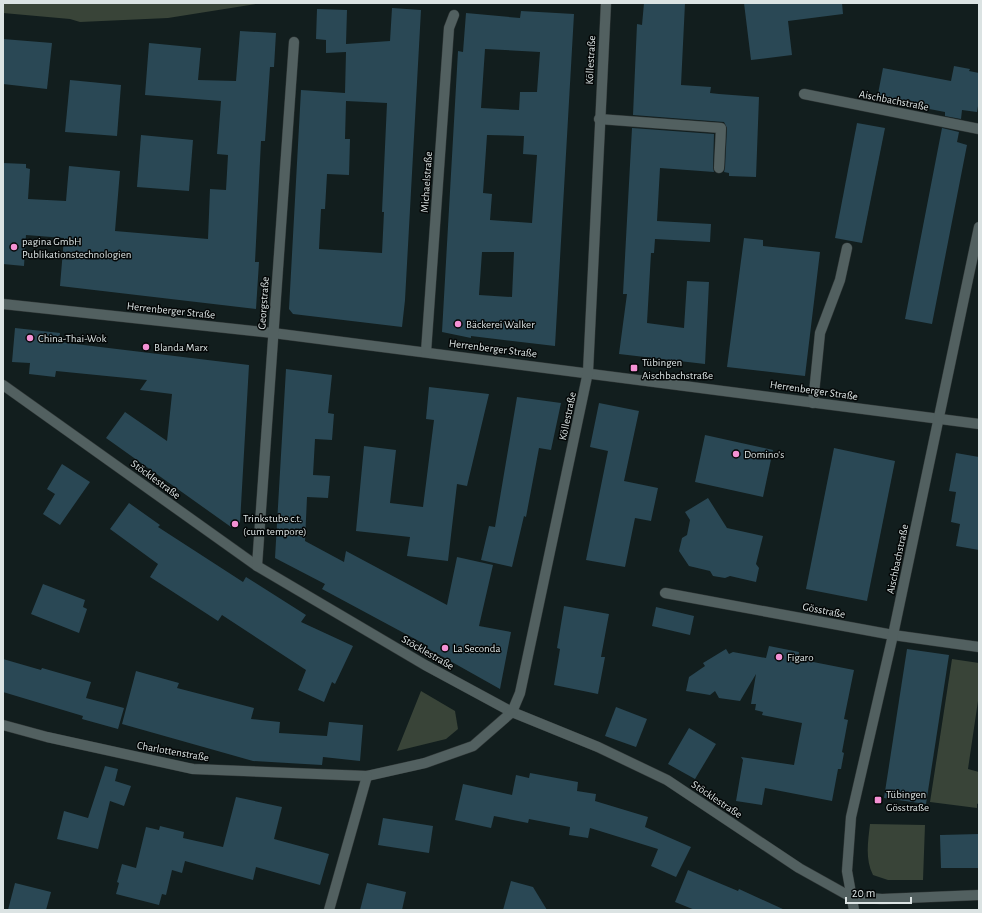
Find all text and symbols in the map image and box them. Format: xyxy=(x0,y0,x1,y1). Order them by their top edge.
street label: Köllestraße xyxy=(584,35,597,85)
street label: Aischbachstraße xyxy=(858,88,930,113)
street label: Michaelstraße xyxy=(419,151,434,213)
place label: pagina GmbH Publikationstechnologien xyxy=(22,236,132,260)
marker: pagina GmbH Publikationstechnologien xyxy=(9,242,19,252)
street label: Georgstraße xyxy=(256,276,271,330)
street label: Herrenberger Straße xyxy=(126,300,216,321)
marker: Bäckerei Walker xyxy=(453,319,463,329)
place label: Bäckerei Walker xyxy=(466,319,535,330)
marker: China-Thai-Wok xyxy=(25,333,35,343)
place label: China-Thai-Wok xyxy=(38,333,106,344)
street label: Herrenberger Straße xyxy=(448,338,538,359)
marker: Blanda Marx xyxy=(141,342,151,352)
place label: Blanda Marx xyxy=(154,342,208,353)
place label: Tübingen Aischbachstraße xyxy=(642,357,713,381)
marker: Tübingen Aischbachstraße xyxy=(629,363,639,373)
street label: Herrenberger Straße xyxy=(769,379,859,402)
street label: Köllestraße xyxy=(557,391,578,441)
marker: Domino's xyxy=(731,449,741,459)
place label: Domino's xyxy=(744,449,784,460)
street label: Stöcklestraße xyxy=(129,458,183,501)
place label: Trinkstube c.t. (cum tempore) xyxy=(243,513,307,537)
marker: Trinkstube c.t. (cum tempore) xyxy=(230,519,240,529)
street label: Aischbachstraße xyxy=(885,523,910,595)
street label: Gösstraße xyxy=(802,601,846,620)
street label: Stöcklestraße xyxy=(400,633,456,672)
marker: La Seconda xyxy=(440,643,450,653)
place label: La Seconda xyxy=(453,643,501,654)
marker: Figaro xyxy=(774,652,784,662)
place label: Figaro xyxy=(787,652,814,663)
street label: Charlottenstraße xyxy=(136,740,210,763)
street label: Stöcklestraße xyxy=(689,779,744,820)
place label: Tübingen Gösstraße xyxy=(886,789,929,813)
marker: Tübingen Gösstraße xyxy=(873,795,883,805)
scale bar xyxy=(846,879,911,905)
text: 20 m xyxy=(852,887,875,899)

